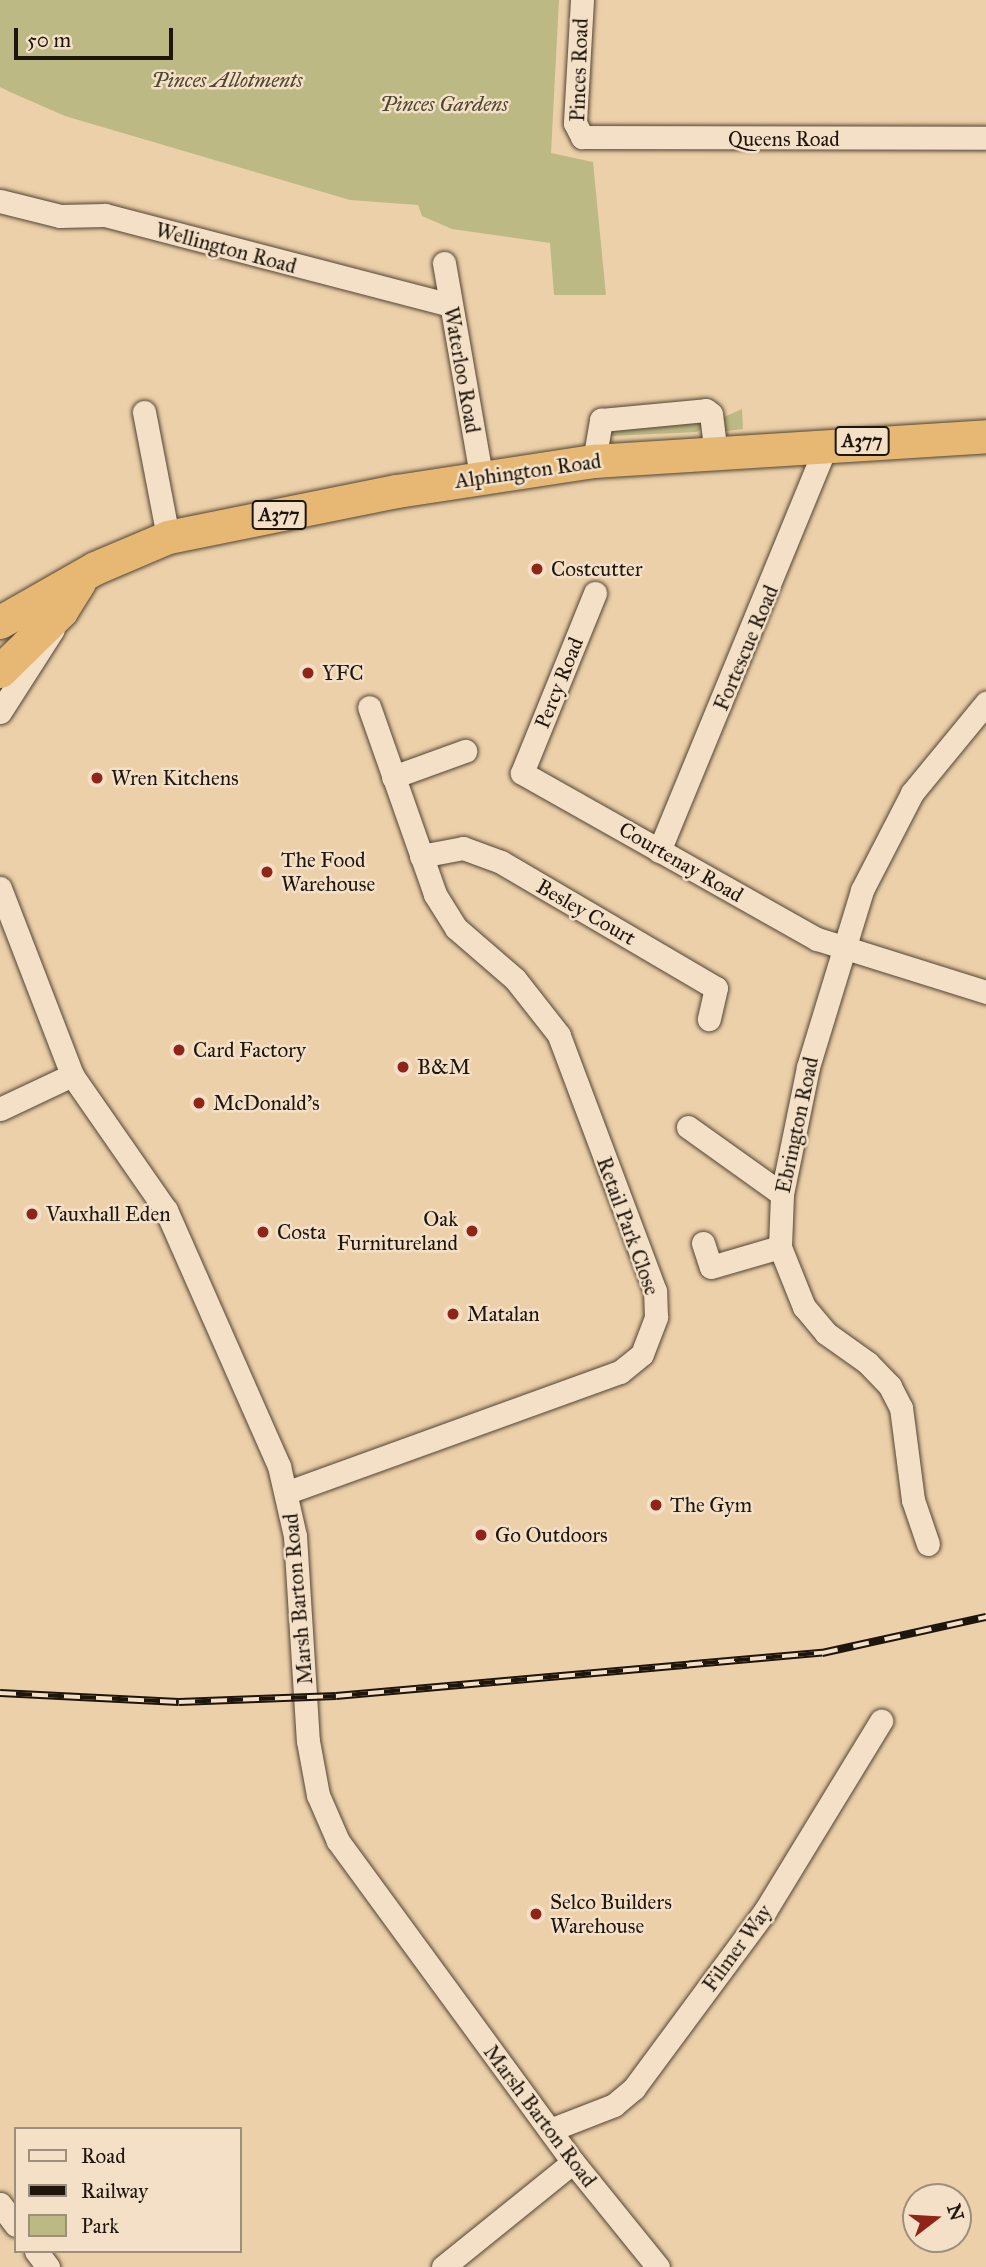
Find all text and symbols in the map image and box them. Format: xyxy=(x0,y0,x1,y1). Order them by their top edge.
scale bar xyxy=(18,14,177,58)
street label: Pinces Road xyxy=(565,18,593,122)
text: 50 m xyxy=(27,27,71,53)
park label: Pinces Allotments xyxy=(152,67,302,93)
park label: Pinces Gardens xyxy=(380,91,508,117)
street label: Queens Road xyxy=(728,126,840,152)
street label: Wellington Road xyxy=(153,217,299,279)
street label: Waterloo Road xyxy=(438,305,486,435)
road number: A377 xyxy=(834,426,890,456)
street label: Alphington Road xyxy=(453,448,603,494)
road number: A377 xyxy=(251,500,307,530)
place label: Costcutter xyxy=(551,556,643,582)
marker: Costcutter xyxy=(529,561,545,577)
street label: Fortescue Road xyxy=(708,582,784,714)
street label: Percy Road xyxy=(529,634,589,732)
place label: YFC xyxy=(322,660,364,686)
marker: YFC xyxy=(300,665,316,681)
place label: Wren Kitchens xyxy=(111,765,239,791)
marker: Wren Kitchens xyxy=(89,770,105,786)
street label: Courtenay Road xyxy=(614,816,748,908)
place label: The Food Warehouse xyxy=(281,847,375,897)
marker: The Food Warehouse xyxy=(259,864,275,880)
street label: Besley Court xyxy=(532,873,640,951)
place label: Card Factory xyxy=(193,1037,306,1063)
marker: Card Factory xyxy=(171,1042,187,1058)
place label: B&M xyxy=(417,1054,470,1080)
street label: Ebrington Road xyxy=(770,1055,824,1195)
marker: B&M xyxy=(395,1059,411,1075)
place label: McDonald's xyxy=(213,1090,320,1116)
marker: McDonald's xyxy=(191,1095,207,1111)
street label: Retail Park Close xyxy=(591,1153,665,1299)
place label: Vauxhall Eden xyxy=(46,1201,170,1227)
marker: Vauxhall Eden xyxy=(24,1206,40,1222)
place label: Oak Furnitureland xyxy=(337,1206,458,1256)
place label: Costa xyxy=(277,1219,326,1245)
marker: Oak Furnitureland xyxy=(464,1223,480,1239)
marker: Costa xyxy=(255,1224,271,1240)
place label: Matalan xyxy=(467,1301,540,1327)
marker: Matalan xyxy=(445,1306,461,1322)
place label: The Gym xyxy=(670,1492,752,1518)
marker: The Gym xyxy=(648,1497,664,1513)
street label: Marsh Barton Road xyxy=(278,1512,318,1686)
place label: Go Outdoors xyxy=(495,1522,608,1548)
marker: Go Outdoors xyxy=(473,1527,489,1543)
place label: Selco Builders Warehouse xyxy=(550,1889,672,1939)
street label: Filmer Way xyxy=(697,1900,777,1996)
marker: Selco Builders Warehouse xyxy=(528,1906,544,1922)
street label: Marsh Barton Road xyxy=(478,2040,602,2192)
legend xyxy=(14,2127,242,2253)
text: Road xyxy=(81,2143,126,2169)
text: Railway xyxy=(81,2178,148,2204)
north arrow xyxy=(902,2183,972,2253)
text: N xyxy=(942,2201,969,2223)
text: Park xyxy=(81,2213,119,2239)

